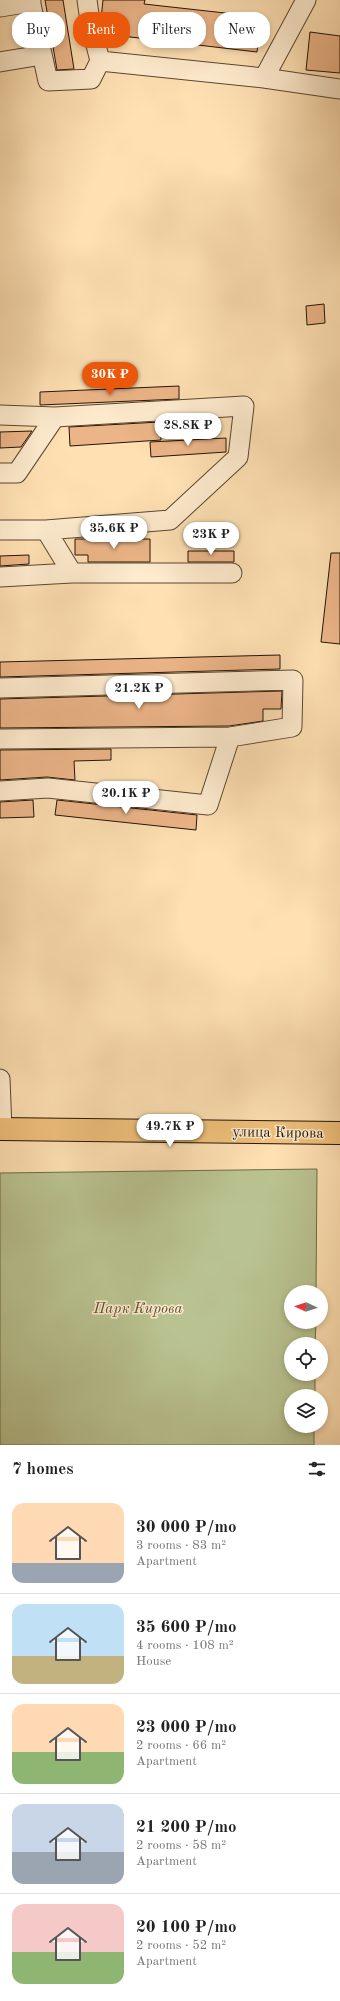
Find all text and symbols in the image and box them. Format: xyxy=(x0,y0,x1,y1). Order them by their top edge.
chip: Buy xyxy=(12,12,65,48)
chip: Rent xyxy=(73,12,130,48)
chip: Filters xyxy=(138,12,206,48)
chip: New xyxy=(214,12,270,48)
pin: 30K ₽ xyxy=(82,362,138,396)
text: 30K ₽ xyxy=(91,368,129,381)
pin: 28.8K ₽ xyxy=(151,413,225,447)
text: 28.8K ₽ xyxy=(163,419,213,432)
pin: 35.6K ₽ xyxy=(77,516,151,550)
text: 35.6K ₽ xyxy=(89,522,139,535)
pin: 23K ₽ xyxy=(183,522,239,556)
text: 23K ₽ xyxy=(192,528,230,541)
pin: 21.2K ₽ xyxy=(102,676,176,710)
text: 21.2K ₽ xyxy=(114,682,164,695)
pin: 20.1K ₽ xyxy=(89,781,163,815)
text: 20.1K ₽ xyxy=(101,787,151,800)
pin: 49.7K ₽ xyxy=(133,1114,207,1148)
text: 49.7K ₽ xyxy=(145,1120,195,1133)
street label: улица Кирова xyxy=(232,1125,324,1142)
north arrow xyxy=(284,1285,328,1329)
map controls xyxy=(284,1285,328,1433)
park label: Парк Кирова xyxy=(93,1302,182,1317)
button: locate xyxy=(284,1337,328,1381)
button: layers xyxy=(284,1389,328,1433)
icon: filters xyxy=(306,1458,328,1480)
text: 7 homes xyxy=(12,1461,74,1478)
icon: home xyxy=(44,1519,92,1567)
text: 30 000 ₽/mo xyxy=(136,1519,237,1536)
text: 3 rooms · 83 m² xyxy=(136,1539,226,1552)
text: Apartment xyxy=(136,1555,197,1568)
text: 35 600 ₽/mo xyxy=(136,1619,237,1636)
icon: home xyxy=(44,1620,92,1668)
text: 4 rooms · 108 m² xyxy=(136,1639,234,1652)
text: House xyxy=(136,1655,171,1668)
text: 23 000 ₽/mo xyxy=(136,1719,237,1736)
icon: home xyxy=(44,1720,92,1768)
text: 2 rooms · 66 m² xyxy=(136,1739,226,1752)
text: Apartment xyxy=(136,1755,197,1768)
text: 21 200 ₽/mo xyxy=(136,1819,237,1836)
icon: home xyxy=(44,1820,92,1868)
text: 2 rooms · 58 m² xyxy=(136,1839,226,1852)
text: Apartment xyxy=(136,1855,197,1868)
text: 20 100 ₽/mo xyxy=(136,1919,237,1936)
icon: home xyxy=(44,1920,92,1968)
text: 2 rooms · 52 m² xyxy=(136,1939,226,1952)
text: Apartment xyxy=(136,1955,197,1968)

